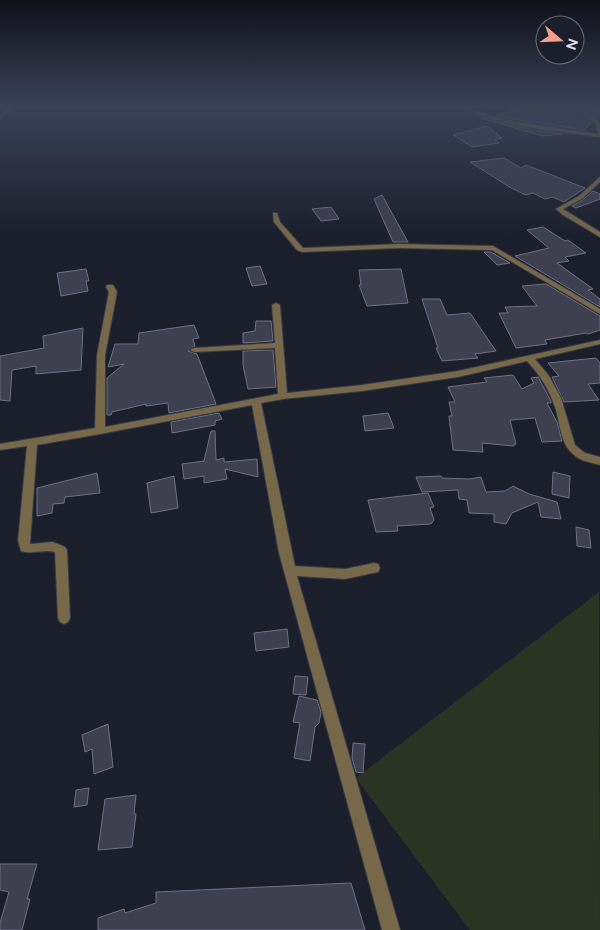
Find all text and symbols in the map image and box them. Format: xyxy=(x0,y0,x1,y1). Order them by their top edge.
north arrow xyxy=(535,15,585,65)
text: N xyxy=(562,36,582,52)

